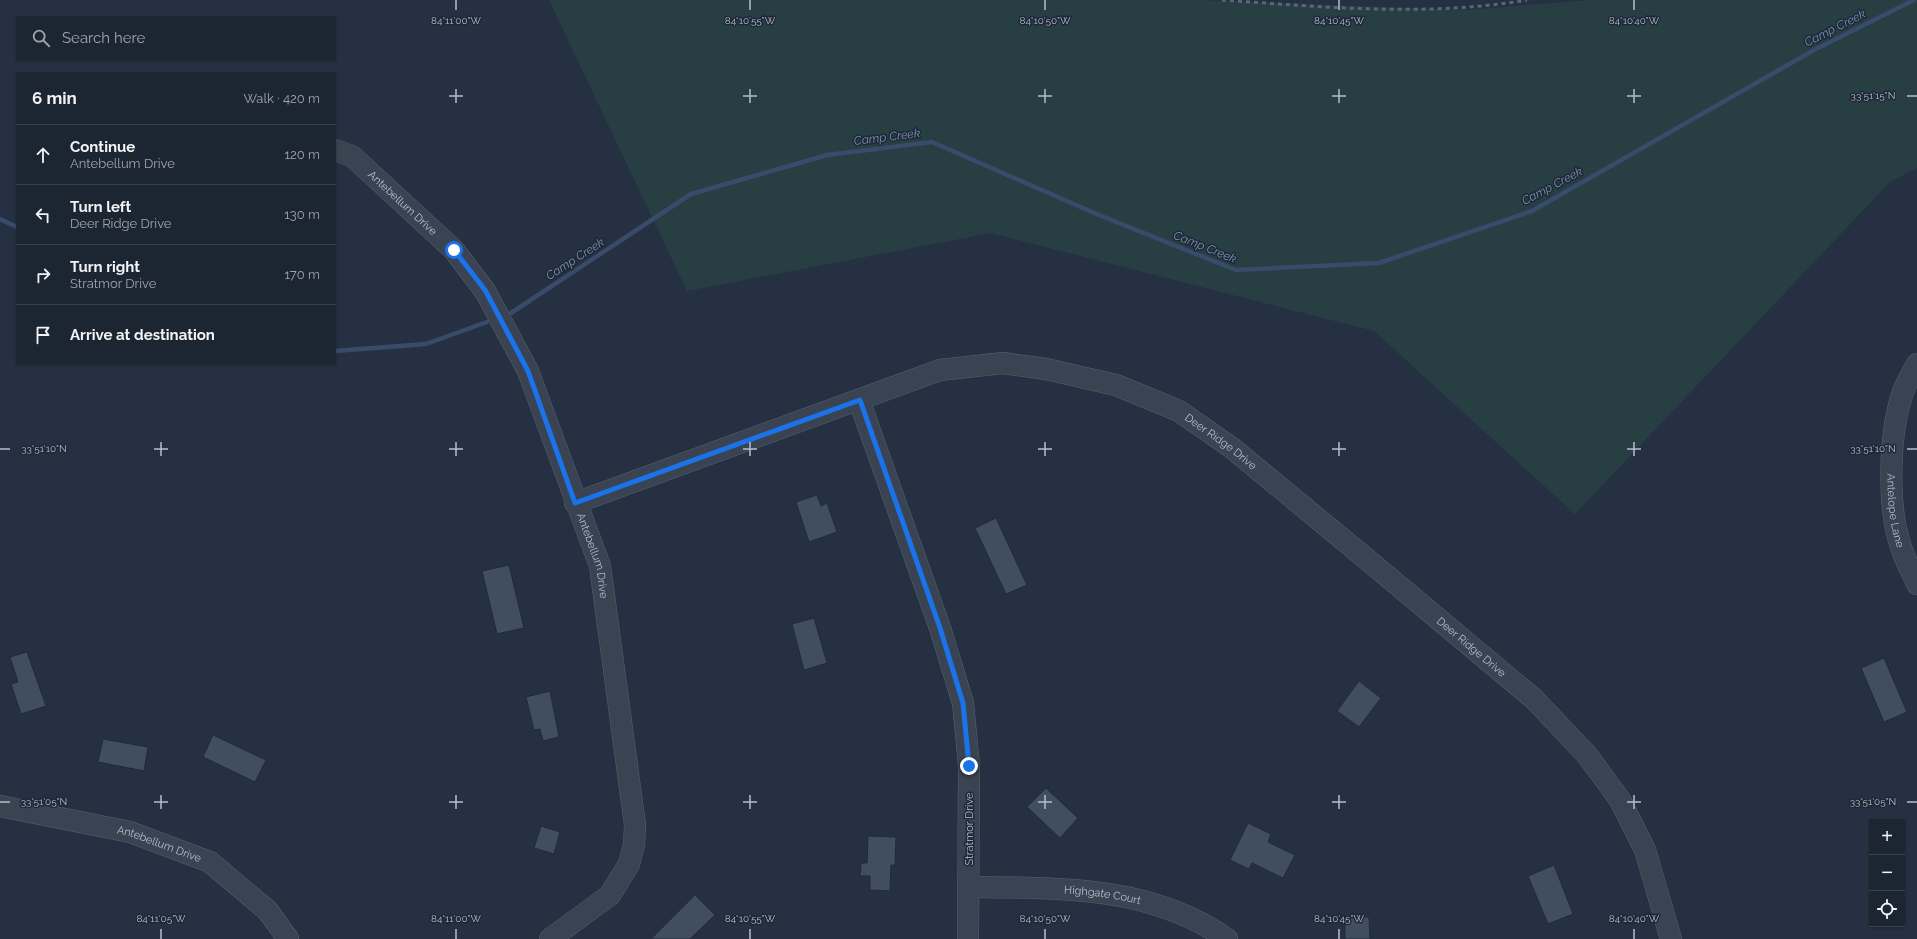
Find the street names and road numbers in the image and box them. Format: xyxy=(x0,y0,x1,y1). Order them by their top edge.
street label: Antebellum Drive xyxy=(366,168,440,238)
street label: Deer Ridge Drive xyxy=(1182,411,1260,473)
street label: Antelope Lane xyxy=(1885,473,1907,550)
street label: Antebellum Drive xyxy=(574,511,611,600)
street label: Deer Ridge Drive xyxy=(1434,614,1509,680)
street label: Stratmor Drive xyxy=(963,792,976,866)
street label: Antebellum Drive xyxy=(116,823,204,865)
street label: Highgate Court xyxy=(1064,883,1143,907)

